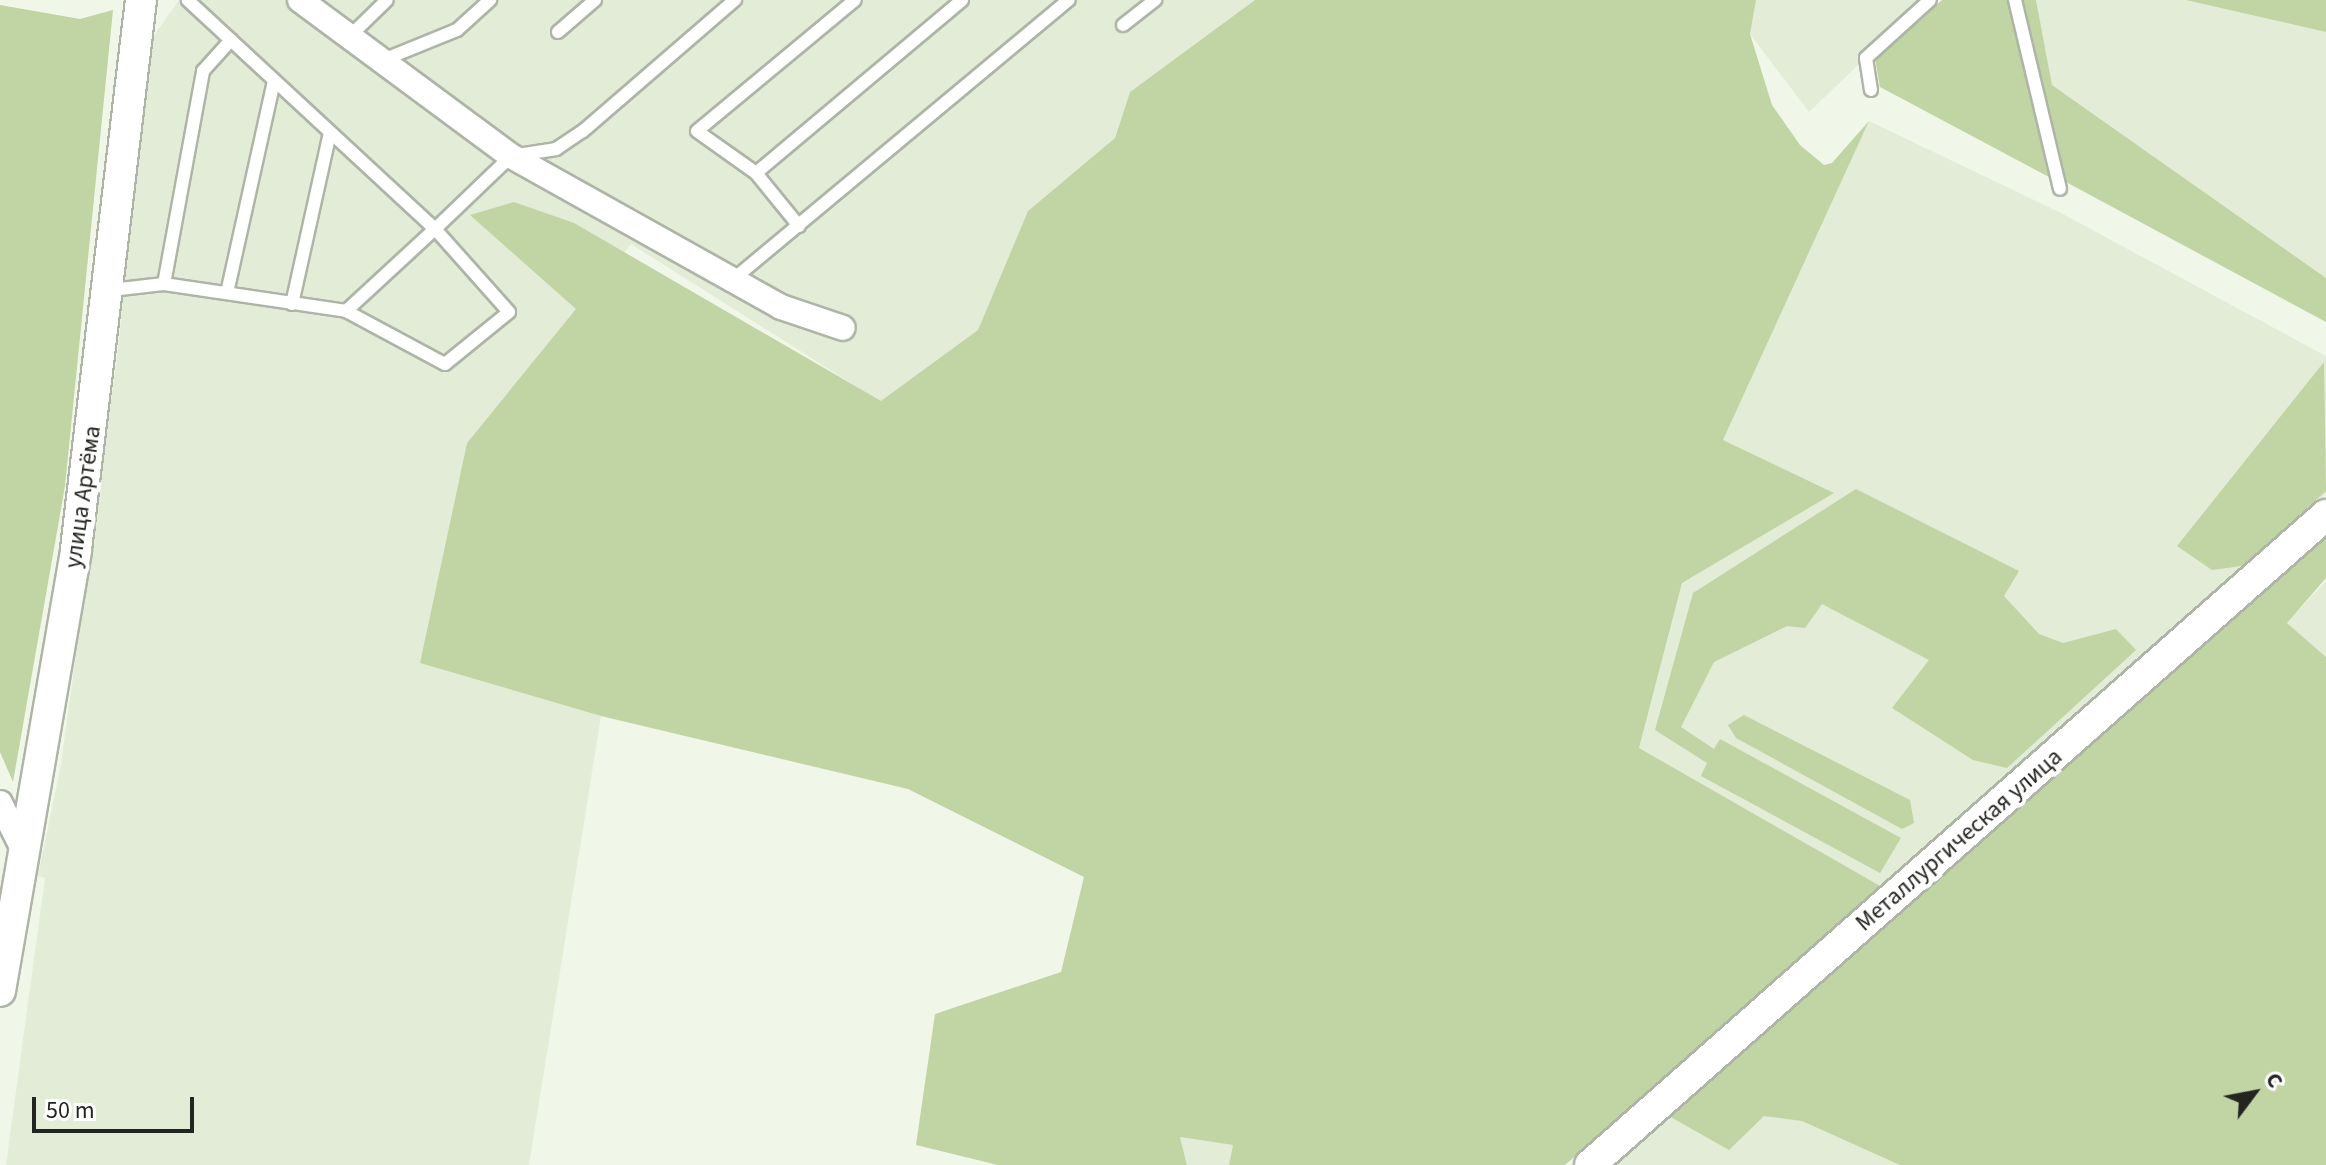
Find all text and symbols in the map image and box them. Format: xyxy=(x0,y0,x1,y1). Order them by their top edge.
street label: улица Артёма xyxy=(59,424,107,570)
street label: Металлургическая улица xyxy=(1850,742,2068,938)
north arrow xyxy=(2214,1053,2294,1133)
text: С xyxy=(2257,1066,2291,1094)
scale bar xyxy=(36,1081,198,1131)
text: 50 m xyxy=(46,1093,95,1128)

